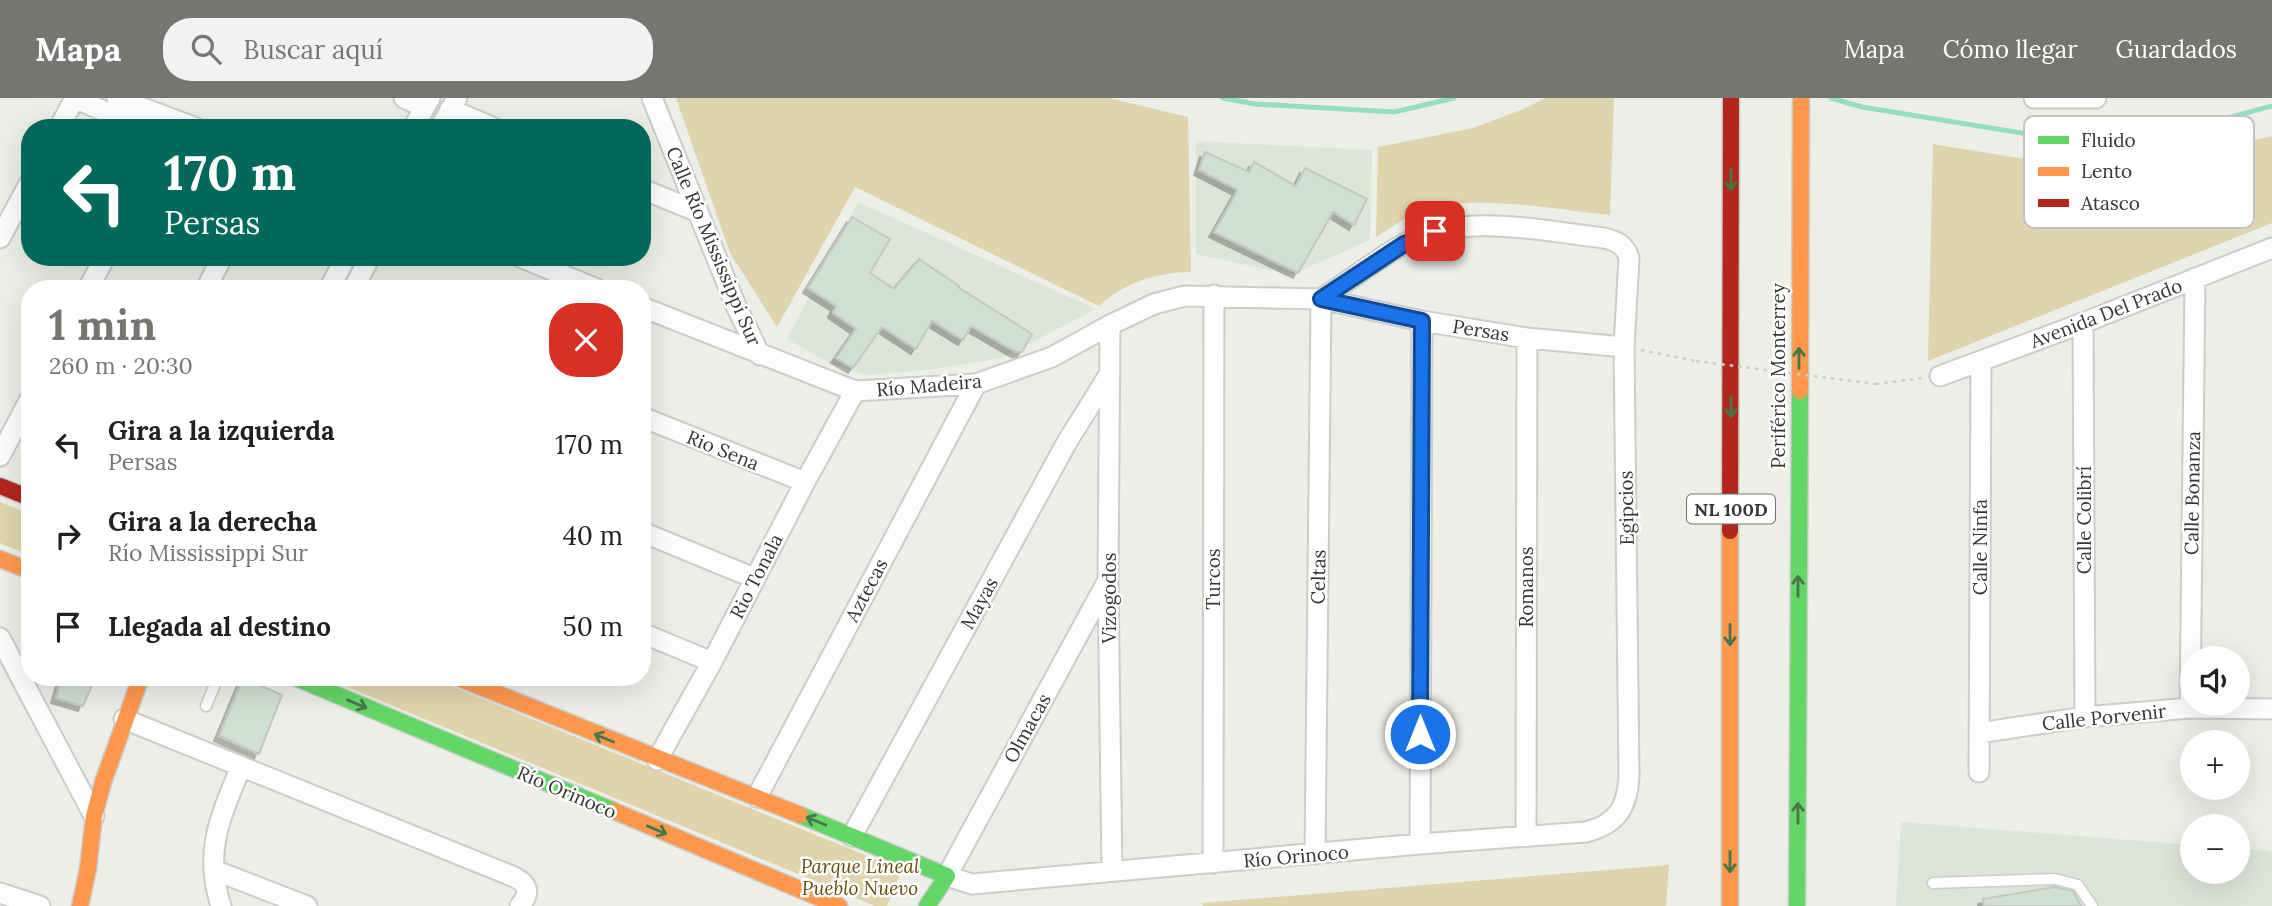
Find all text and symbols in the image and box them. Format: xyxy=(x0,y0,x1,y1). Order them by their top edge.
search box xyxy=(163,18,653,81)
text: Mapa xyxy=(35,28,121,70)
icon: search xyxy=(187,30,225,68)
text: Buscar aquí xyxy=(243,33,383,66)
text: Mapa xyxy=(1844,34,1905,65)
text: Cómo llegar xyxy=(1943,34,2078,65)
text: Guardados xyxy=(2116,34,2237,65)
legend xyxy=(2024,116,2254,228)
text: Fluido xyxy=(2081,128,2136,152)
text: 170 m xyxy=(164,141,296,203)
street label: Calle Río Mississippi Sur xyxy=(661,143,767,350)
icon: left xyxy=(49,147,140,238)
text: Lento xyxy=(2081,159,2132,183)
one-way arrow xyxy=(1724,168,1738,191)
text: Atasco xyxy=(2080,191,2140,215)
pin xyxy=(1405,201,1465,261)
text: Persas xyxy=(164,202,260,243)
icon: arrive xyxy=(1416,212,1454,250)
street label: Avenida Del Prado xyxy=(2026,273,2185,353)
street label: Periférico Monterrey xyxy=(1766,283,1790,469)
text: 1 min xyxy=(49,298,156,352)
button: close xyxy=(549,303,623,377)
street label: Persas xyxy=(1451,314,1511,346)
one-way arrow xyxy=(1792,347,1806,370)
text: 260 m · 20:30 xyxy=(49,351,193,380)
street label: Río Madeira xyxy=(875,368,983,402)
one-way arrow xyxy=(1724,396,1738,419)
text: Gira a la izquierda xyxy=(108,414,335,447)
street label: Rio Sena xyxy=(683,425,763,475)
icon: left xyxy=(49,426,87,464)
text: 170 m xyxy=(555,428,623,461)
street label: Calle Bonanza xyxy=(2179,431,2205,555)
text: Persas xyxy=(108,447,177,476)
street label: Calle Colibrí xyxy=(2072,466,2096,574)
street label: Egipcios xyxy=(1613,470,1639,546)
road number: NL 100D xyxy=(1687,494,1775,524)
street label: Calle Ninfa xyxy=(1968,499,1992,595)
text: Gira a la derecha xyxy=(108,505,317,538)
icon: right xyxy=(49,517,87,555)
text: 40 m xyxy=(563,519,623,552)
street label: Rio Tonala xyxy=(724,529,788,622)
text: Río Mississippi Sur xyxy=(108,538,308,567)
street label: Romanos xyxy=(1514,546,1538,628)
street label: Turcos xyxy=(1201,548,1225,610)
street label: Celtas xyxy=(1306,549,1330,605)
street label: Vizogodos xyxy=(1097,552,1121,644)
street label: Aztecas xyxy=(839,554,893,627)
street label: Mayas xyxy=(955,573,1003,633)
one-way arrow xyxy=(1792,575,1805,598)
icon: arrive xyxy=(49,608,87,646)
text: Llegada al destino xyxy=(108,610,331,643)
text: 50 m xyxy=(563,610,623,643)
one-way arrow xyxy=(1723,623,1737,646)
map controls xyxy=(2180,646,2250,884)
button: sound xyxy=(2180,646,2250,716)
street label: Olmacas xyxy=(998,689,1056,767)
position arrow xyxy=(1383,697,1457,771)
one-way arrow xyxy=(346,698,367,711)
street label: Calle Porvenir xyxy=(2041,698,2168,735)
button: + xyxy=(2180,730,2250,800)
one-way arrow xyxy=(594,731,616,744)
street label: Río Orinoco xyxy=(514,760,620,824)
one-way arrow xyxy=(1791,802,1805,825)
one-way arrow xyxy=(806,814,827,827)
button: − xyxy=(2180,814,2250,884)
one-way arrow xyxy=(646,824,667,837)
street label: Río Orinoco xyxy=(1242,839,1350,873)
one-way arrow xyxy=(1723,851,1737,874)
park label: Parque Lineal Pueblo Nuevo xyxy=(801,854,920,900)

